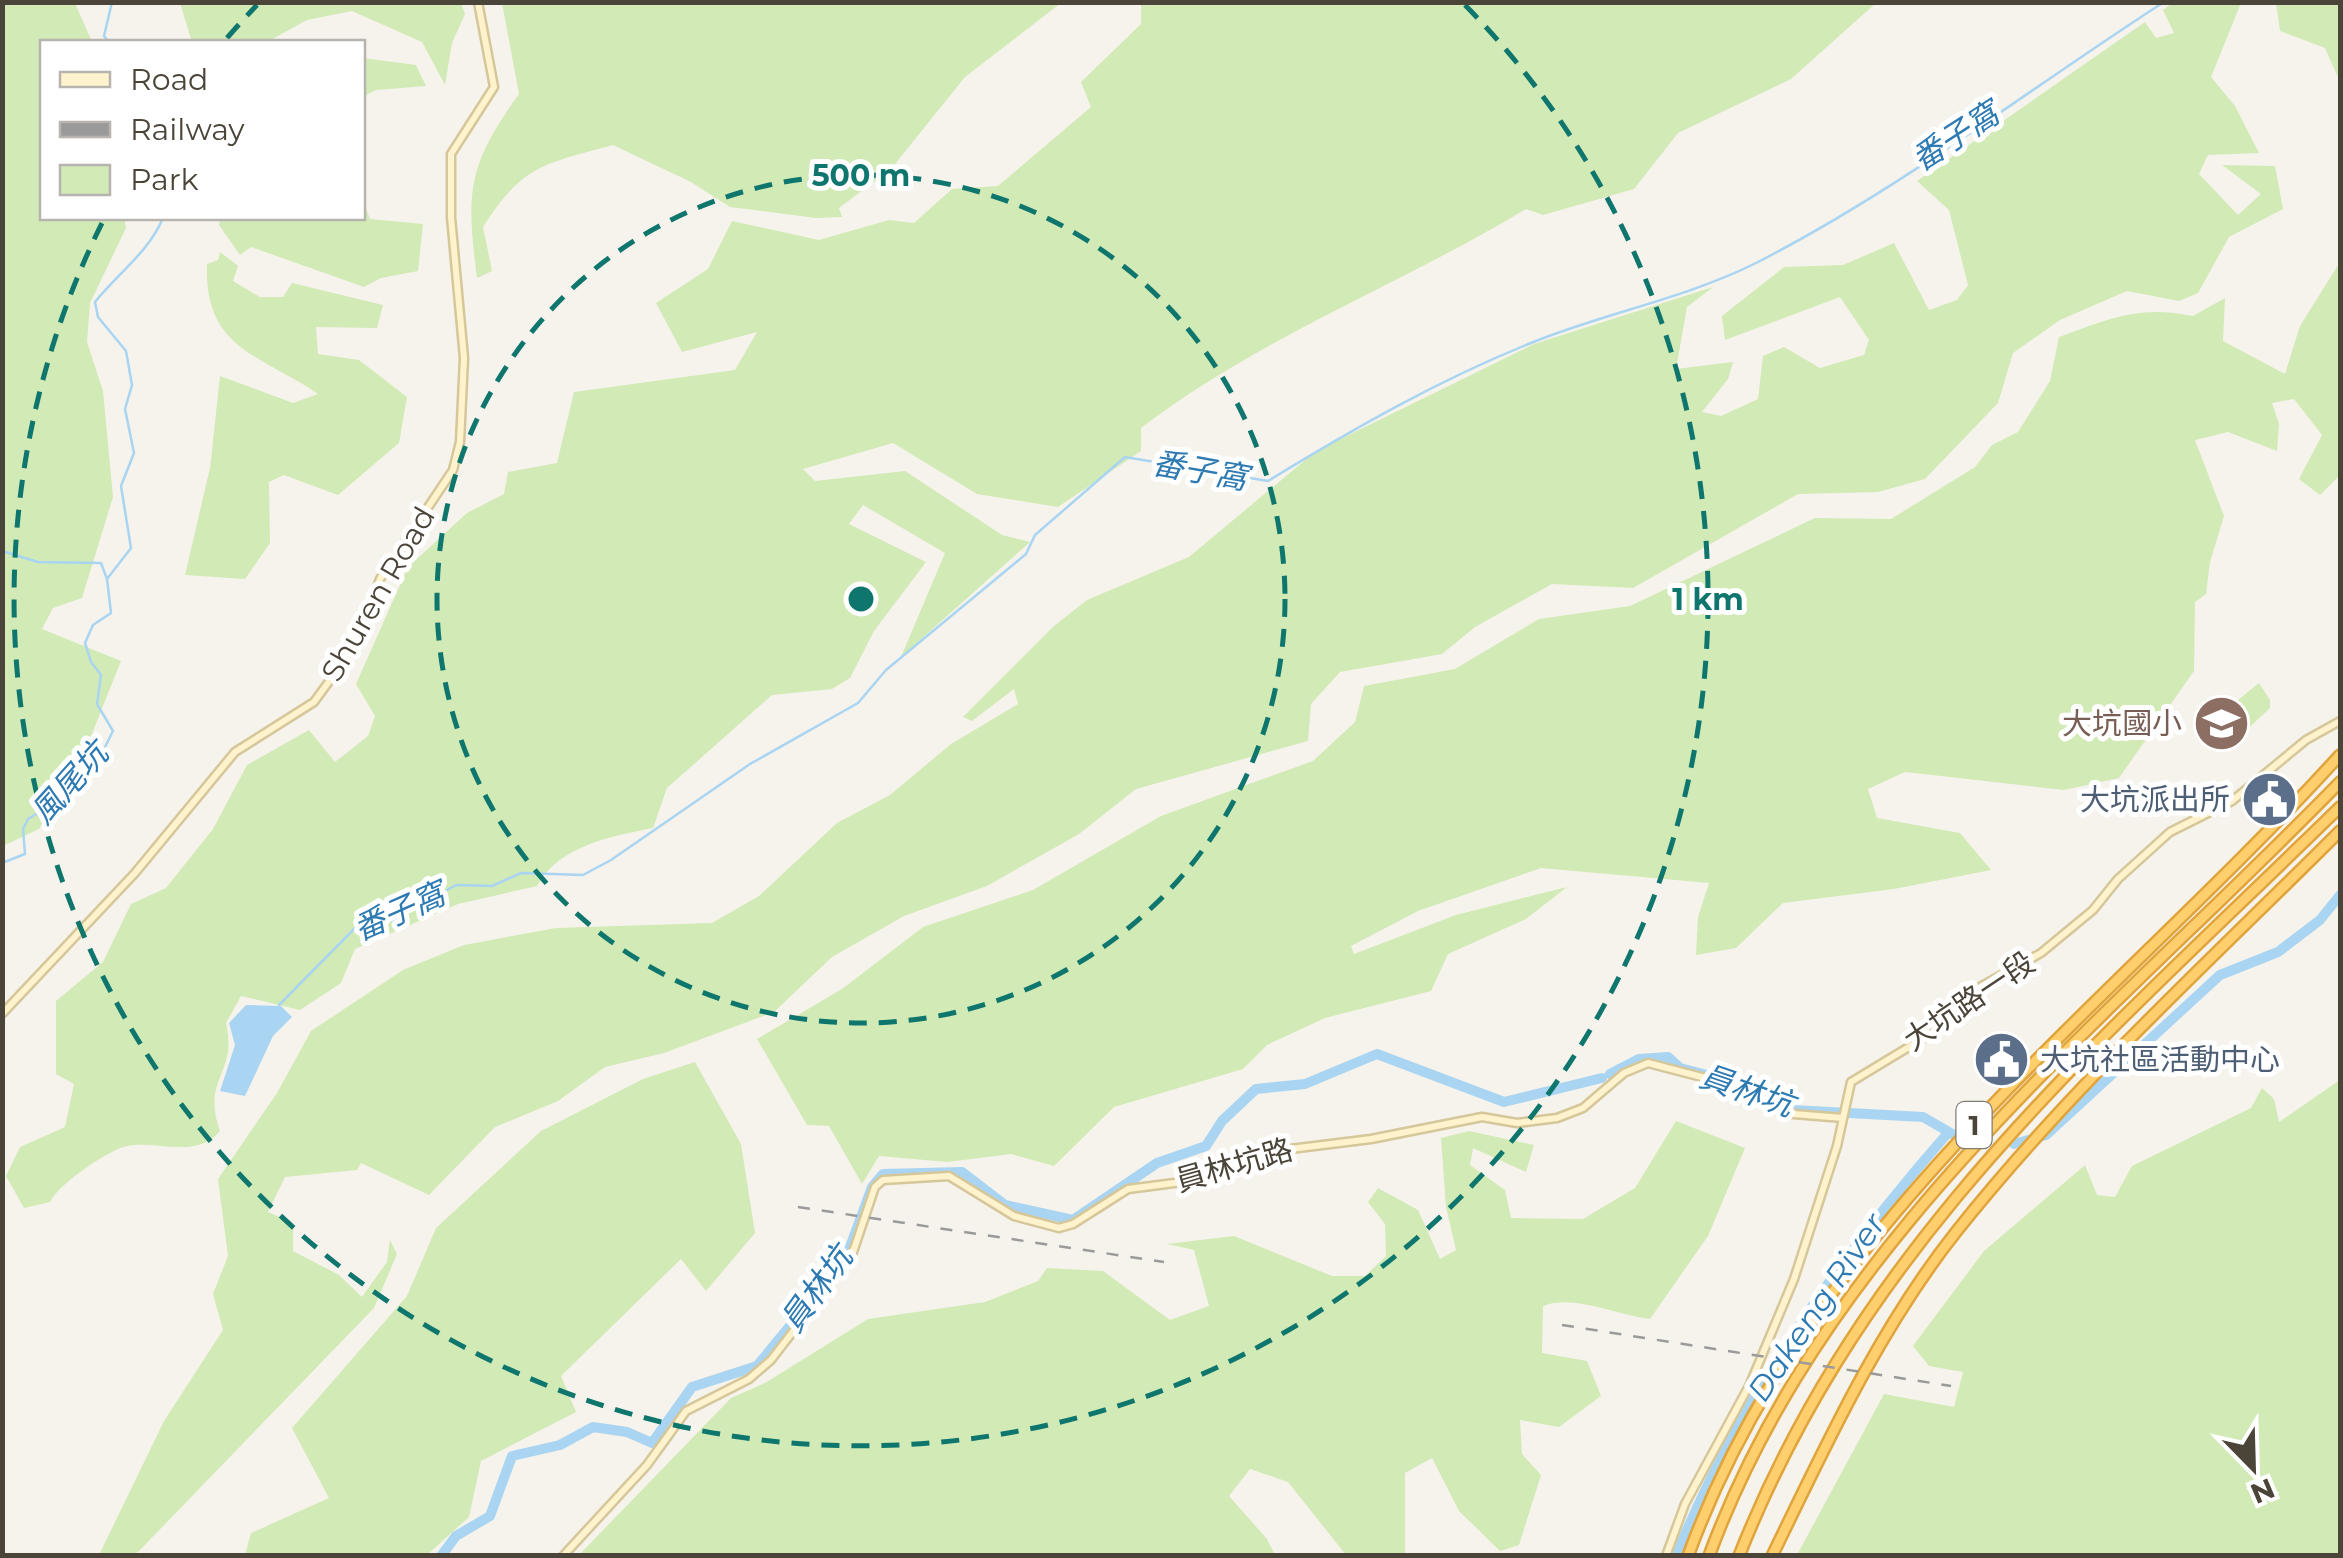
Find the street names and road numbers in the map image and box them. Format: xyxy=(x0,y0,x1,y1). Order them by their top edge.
street label: Shuren Road xyxy=(313,500,443,688)
street label: 大坑路一段 xyxy=(1896,944,2042,1058)
road number: 1 xyxy=(1956,1102,1992,1148)
street label: 員林坑路 xyxy=(1171,1131,1297,1199)

